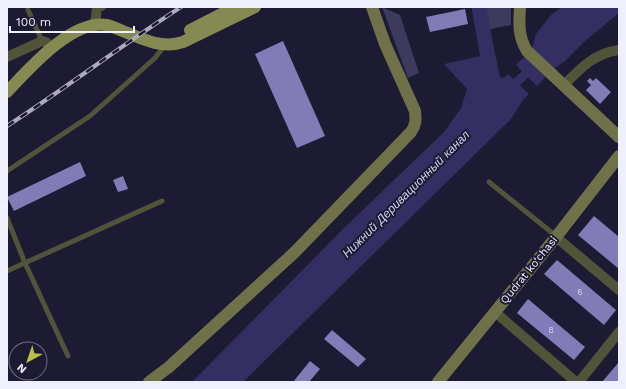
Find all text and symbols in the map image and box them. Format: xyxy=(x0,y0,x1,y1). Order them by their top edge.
scale bar xyxy=(10,8,134,34)
text: 100 m xyxy=(16,15,51,29)
water label: Нижний Деривационный канал xyxy=(340,127,473,260)
street label: Qudrat ko‘chasi xyxy=(498,234,560,306)
house number: 6 xyxy=(577,287,583,297)
house number: 8 xyxy=(548,325,554,335)
north arrow xyxy=(8,341,48,381)
text: N xyxy=(15,361,29,376)

